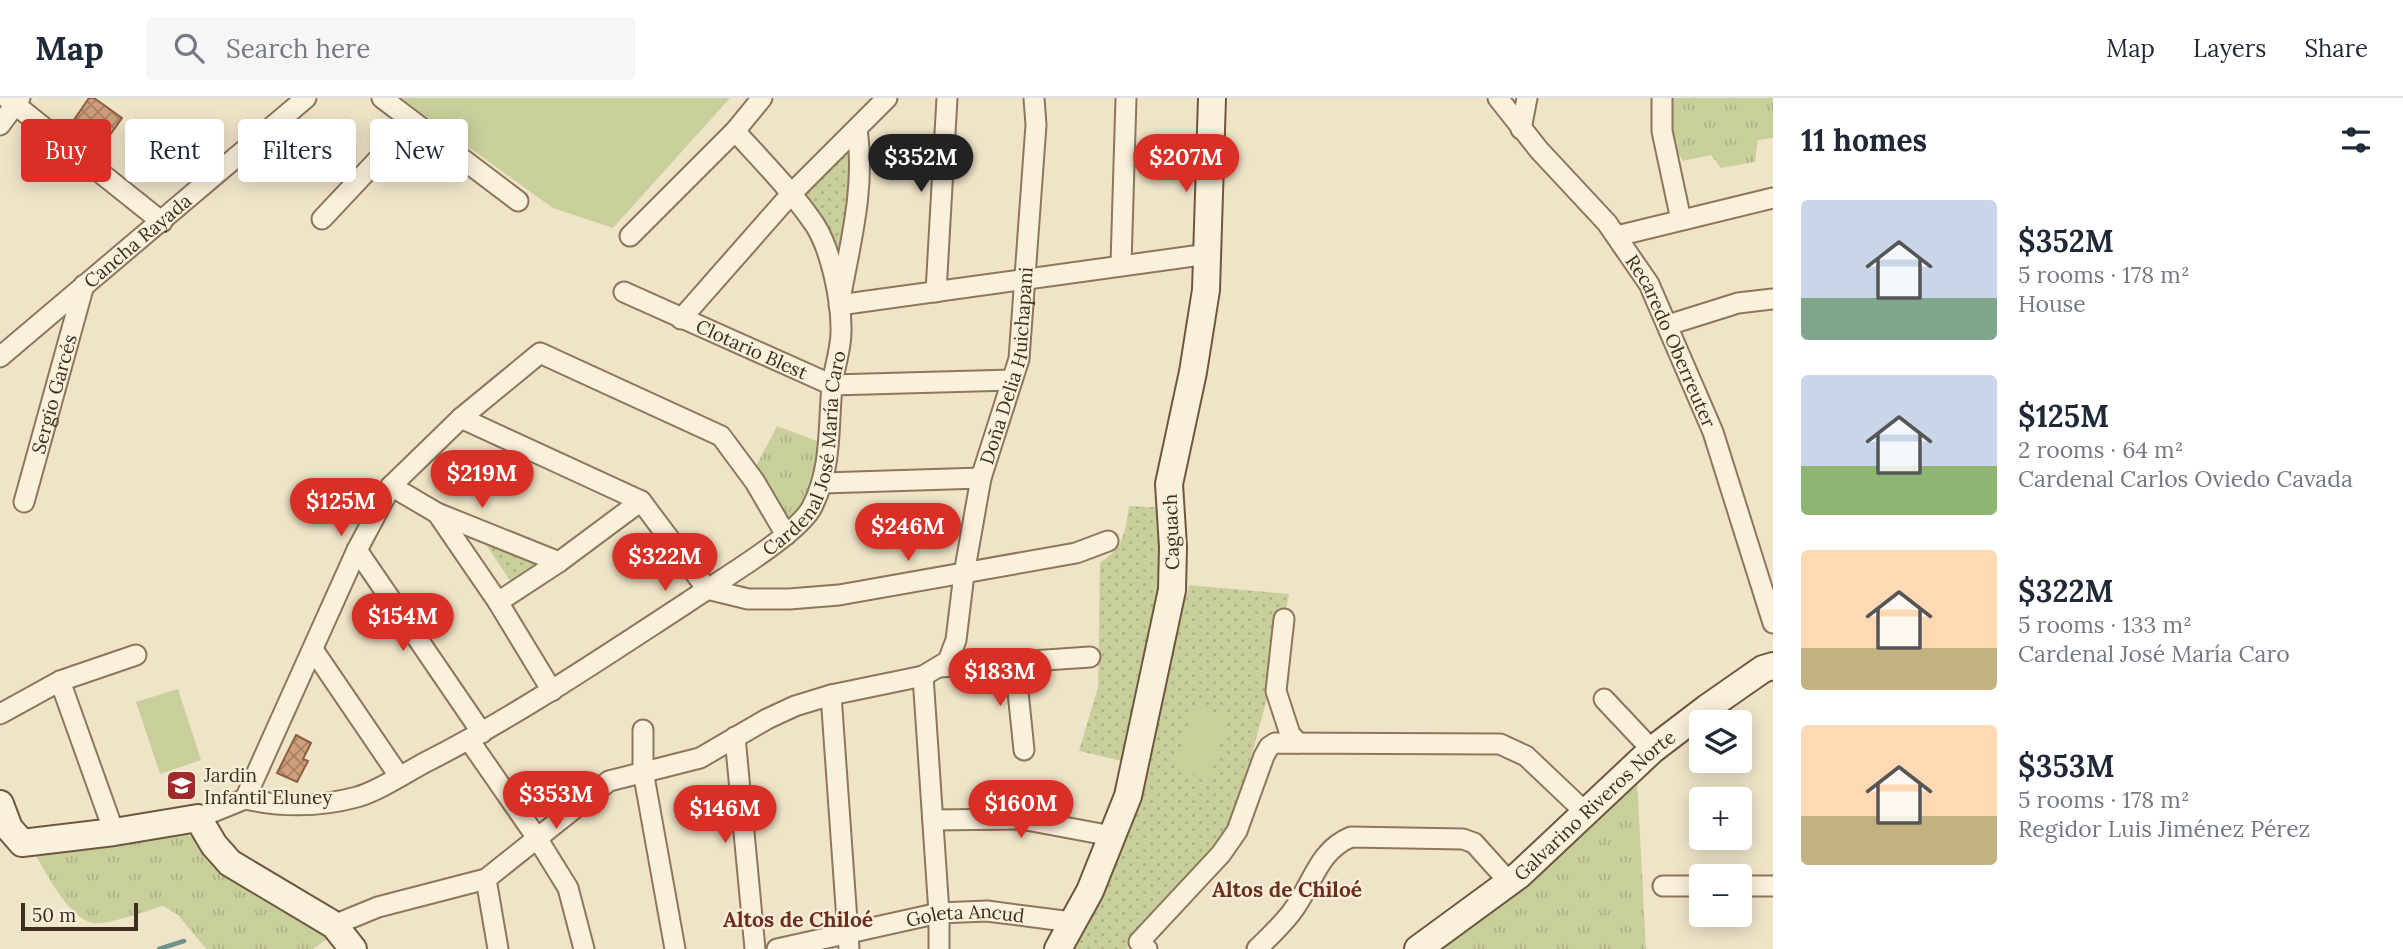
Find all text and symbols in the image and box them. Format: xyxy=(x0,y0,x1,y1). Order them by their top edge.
search box xyxy=(146,17,636,80)
text: Map xyxy=(35,27,104,69)
icon: search xyxy=(170,29,208,67)
text: Search here xyxy=(226,32,370,65)
text: Map xyxy=(2106,33,2155,64)
text: Layers xyxy=(2193,33,2266,64)
text: Share xyxy=(2304,33,2368,64)
chip: Buy xyxy=(21,119,111,182)
chip: Rent xyxy=(125,119,224,182)
chip: Filters xyxy=(238,119,356,182)
chip: New xyxy=(370,119,468,182)
text: 11 homes xyxy=(1801,121,1927,159)
icon: filters xyxy=(2337,121,2375,159)
pin: $352M xyxy=(872,134,970,194)
pin: $207M xyxy=(1137,134,1235,194)
text: $352M xyxy=(884,142,958,171)
text: $207M xyxy=(1149,142,1223,171)
street label: Cancha Rayada xyxy=(79,188,196,293)
text: $352M xyxy=(2018,222,2114,260)
icon: home xyxy=(1857,228,1941,312)
street label: Recaredo Oberreuter xyxy=(1620,250,1722,432)
text: 5 rooms · 178 m² xyxy=(2018,260,2190,289)
street label: Doña Delia Huichapani xyxy=(974,266,1038,467)
text: House xyxy=(2018,289,2086,318)
street label: Clotario Blest xyxy=(692,314,812,385)
street label: Sergio Garcés xyxy=(26,331,82,457)
street label: Cardenal José María Caro xyxy=(758,348,851,561)
text: $125M xyxy=(2018,397,2109,435)
icon: home xyxy=(1857,403,1941,487)
text: 2 rooms · 64 m² xyxy=(2018,435,2183,464)
pin: $219M xyxy=(433,450,531,510)
text: $219M xyxy=(447,458,517,487)
text: Cardenal Carlos Oviedo Cavada xyxy=(2018,464,2353,493)
pin: $125M xyxy=(292,478,390,538)
text: $125M xyxy=(306,486,376,515)
street label: Caguach xyxy=(1158,493,1184,571)
pin: $246M xyxy=(859,504,957,563)
text: $246M xyxy=(871,511,945,540)
pin: $322M xyxy=(616,533,714,593)
text: $322M xyxy=(628,541,702,570)
text: $322M xyxy=(2018,572,2114,610)
icon: home xyxy=(1857,578,1941,662)
pin: $154M xyxy=(354,594,452,653)
text: $154M xyxy=(368,601,438,630)
text: 5 rooms · 133 m² xyxy=(2018,610,2192,639)
text: Cardenal José María Caro xyxy=(2018,639,2290,668)
pin: $183M xyxy=(951,648,1049,708)
text: $183M xyxy=(964,656,1036,685)
map controls xyxy=(1689,710,1752,927)
button: layers xyxy=(1689,710,1752,773)
street label: Galvarino Riveros Norte xyxy=(1509,725,1680,886)
text: $353M xyxy=(2018,747,2115,785)
icon: home xyxy=(1857,753,1941,837)
place label: Jardin Infantil Eluney xyxy=(203,763,332,809)
school or university icon: Jardin Infantil Eluney xyxy=(164,769,198,803)
pin: $353M xyxy=(507,772,605,831)
text: $353M xyxy=(519,779,593,808)
pin: $160M xyxy=(972,780,1070,840)
text: 5 rooms · 178 m² xyxy=(2018,785,2190,814)
pin: $146M xyxy=(676,786,774,845)
button: + xyxy=(1689,787,1752,850)
text: $160M xyxy=(984,788,1058,817)
text: $146M xyxy=(689,793,761,822)
text: Regidor Luis Jiménez Pérez xyxy=(2018,814,2310,843)
button: − xyxy=(1689,864,1752,927)
district label: Altos de Chiloé xyxy=(1212,876,1362,903)
street label: Goleta Ancud xyxy=(904,899,1026,932)
scale bar xyxy=(21,900,138,932)
text: 50 m xyxy=(32,903,76,927)
district label: Altos de Chiloé xyxy=(723,906,873,933)

